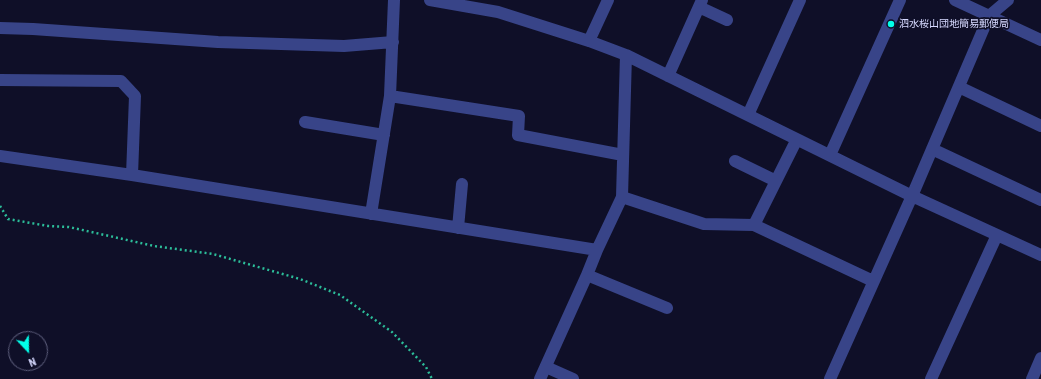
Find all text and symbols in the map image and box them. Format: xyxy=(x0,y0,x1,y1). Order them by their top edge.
place label: 泗水桜山団地簡易郵便局 xyxy=(899,18,1009,30)
marker: 泗水桜山団地簡易郵便局 xyxy=(886,19,896,29)
north arrow xyxy=(8,331,48,371)
text: N xyxy=(27,354,38,369)

